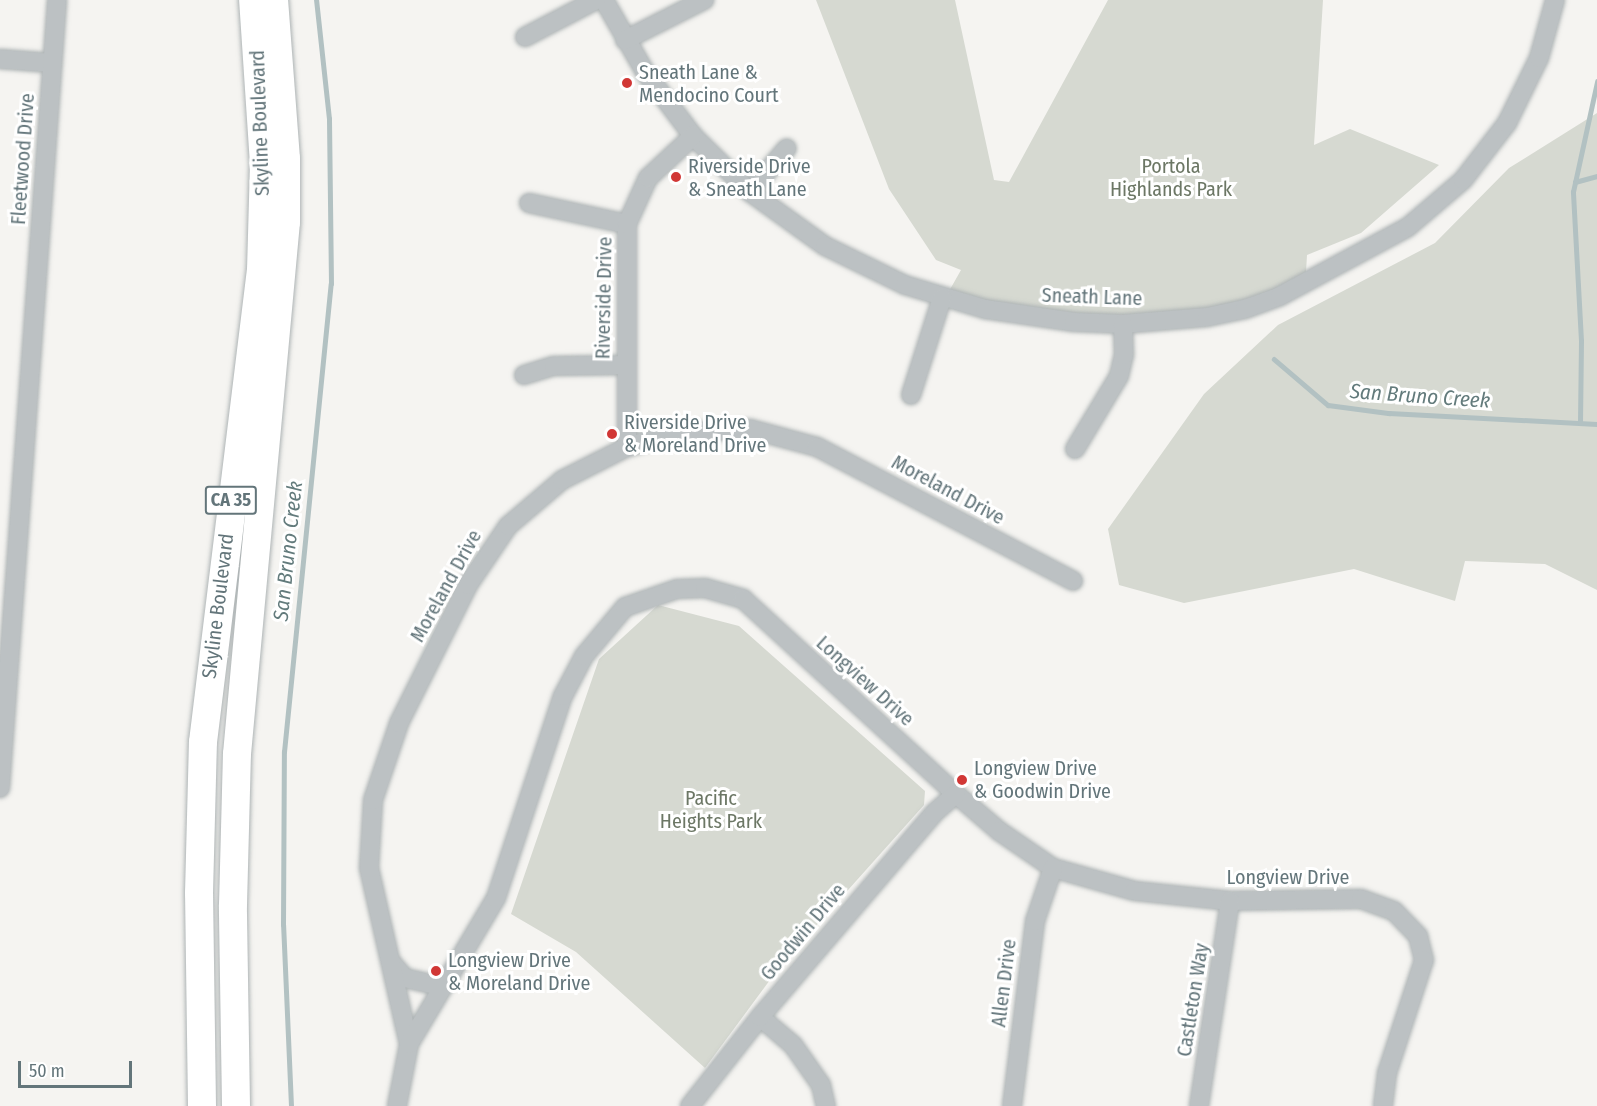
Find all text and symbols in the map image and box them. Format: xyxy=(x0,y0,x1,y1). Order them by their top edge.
street label: Skyline Boulevard xyxy=(245,50,275,196)
place label: Sneath Lane & Mendocino Court xyxy=(639,60,778,107)
marker: Sneath Lane & Mendocino Court xyxy=(620,76,634,90)
street label: Fleetwood Drive xyxy=(6,92,40,226)
place label: Riverside Drive & Sneath Lane xyxy=(688,154,811,201)
park label: Portola Highlands Park xyxy=(1110,155,1232,202)
marker: Riverside Drive & Sneath Lane xyxy=(669,170,683,184)
street label: Riverside Drive xyxy=(591,237,617,359)
street label: Sneath Lane xyxy=(1041,283,1143,311)
water label: San Bruno Creek xyxy=(1349,379,1491,413)
place label: Riverside Drive & Moreland Drive xyxy=(624,410,766,457)
marker: Riverside Drive & Moreland Drive xyxy=(605,427,619,441)
street label: Moreland Drive xyxy=(887,450,1009,530)
water label: San Bruno Creek xyxy=(268,480,308,622)
road number: CA 35 xyxy=(204,485,258,515)
street label: Moreland Drive xyxy=(405,526,487,646)
street label: Skyline Boulevard xyxy=(197,532,239,680)
street label: Longview Drive xyxy=(811,631,919,731)
place label: Longview Drive & Goodwin Drive xyxy=(974,756,1111,803)
marker: Longview Drive & Goodwin Drive xyxy=(955,773,969,787)
park label: Pacific Heights Park xyxy=(660,787,762,834)
street label: Longview Drive xyxy=(1227,865,1349,889)
street label: Goodwin Drive xyxy=(756,879,850,985)
street label: Allen Drive xyxy=(987,938,1021,1028)
street label: Castleton Way xyxy=(1172,942,1214,1058)
place label: Longview Drive & Moreland Drive xyxy=(448,948,590,995)
marker: Longview Drive & Moreland Drive xyxy=(429,964,443,978)
scale bar xyxy=(21,1049,135,1087)
text: 50 m xyxy=(29,1060,65,1082)

